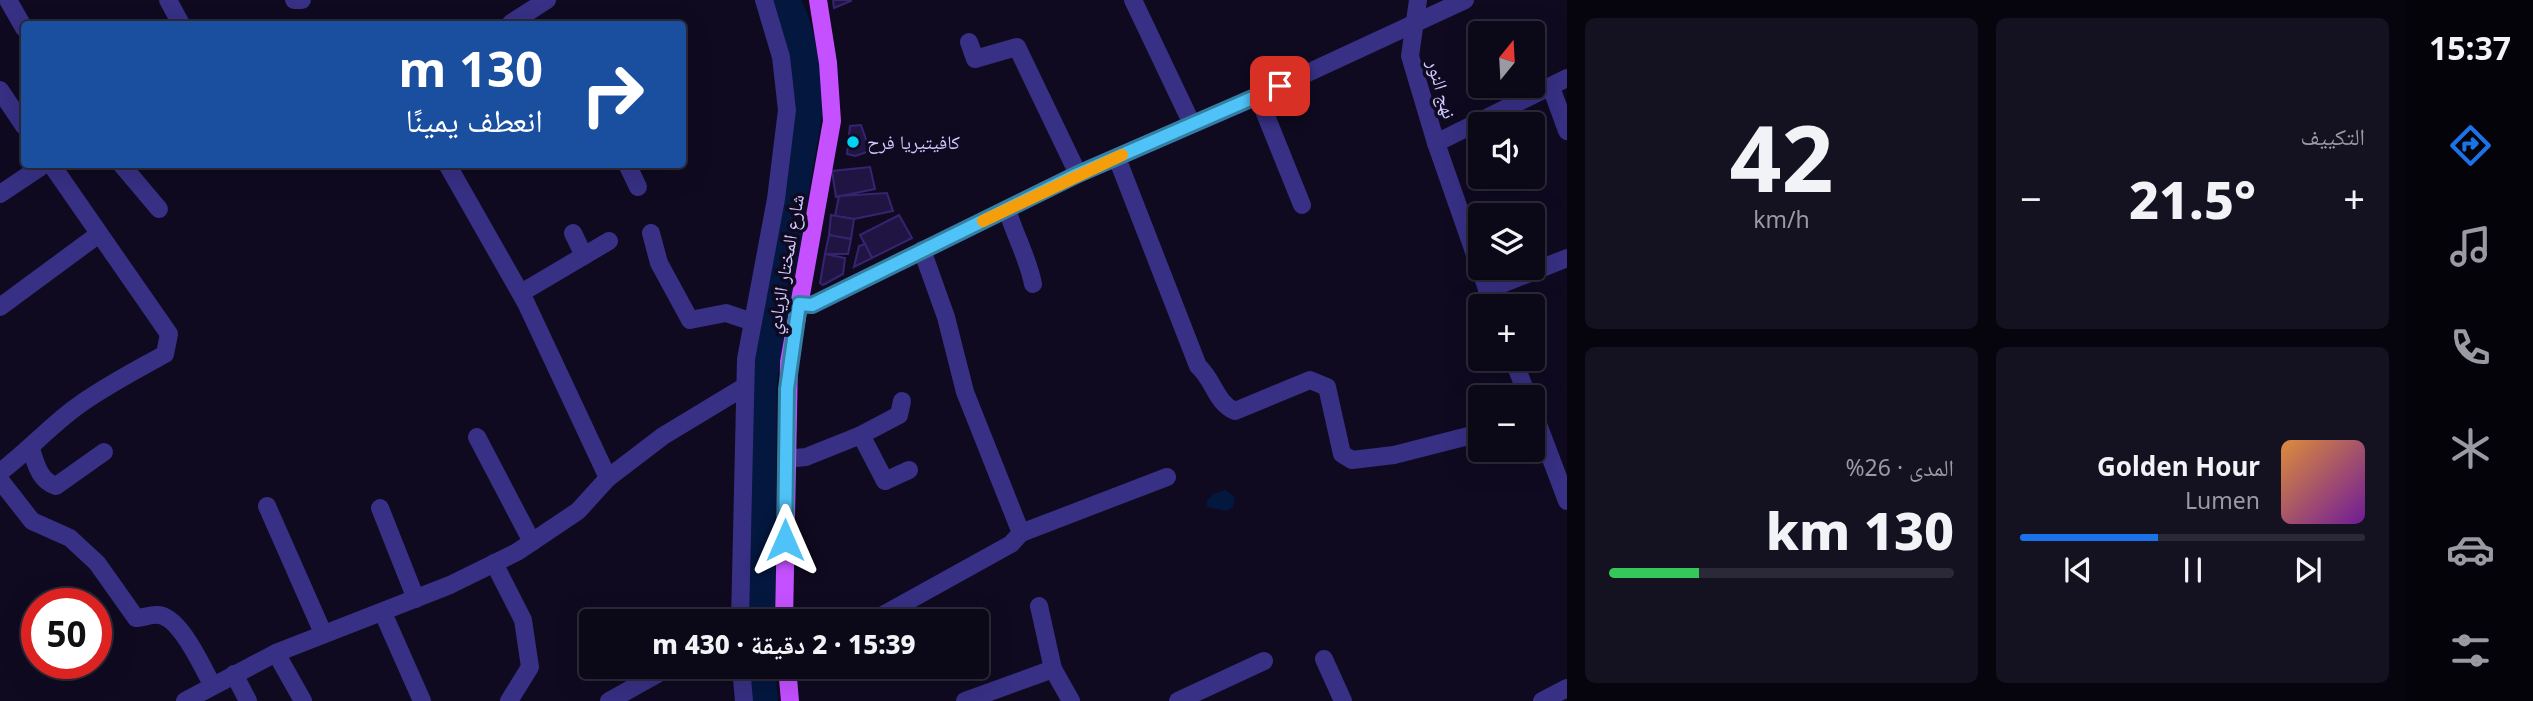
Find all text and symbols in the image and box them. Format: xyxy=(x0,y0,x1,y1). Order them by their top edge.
north arrow xyxy=(1468,21,1545,98)
map controls xyxy=(1468,21,1545,462)
text: 15:37 xyxy=(2429,26,2511,69)
text: 130 m xyxy=(398,35,543,101)
icon: right xyxy=(567,49,658,140)
street label: نهج النور xyxy=(1421,55,1463,122)
pin xyxy=(1250,56,1310,116)
icon: arrive xyxy=(1261,67,1299,105)
text: 42 xyxy=(1729,95,1834,219)
text: انعطف يمينًا xyxy=(406,98,543,141)
button: sound xyxy=(1468,112,1545,189)
text: التكييف xyxy=(2300,120,2365,152)
icon: directions xyxy=(2446,121,2495,170)
place label: كافيتيريا فرح xyxy=(867,129,960,155)
marker: كافيتيريا فرح xyxy=(845,134,861,150)
text: 21.5° xyxy=(2129,163,2256,234)
text: − xyxy=(2020,172,2042,224)
text: + xyxy=(2343,172,2365,224)
street label: شارع المختار الزيادي xyxy=(760,192,813,336)
button: layers xyxy=(1468,203,1545,280)
text: km/h xyxy=(1753,203,1810,235)
icon: music xyxy=(2446,222,2495,271)
button: + xyxy=(1468,294,1545,371)
icon: phone xyxy=(2446,323,2495,372)
button: − xyxy=(1468,385,1545,462)
icon: climate xyxy=(2446,424,2495,473)
text: Golden Hour xyxy=(2097,448,2260,484)
text: المدى · 26% xyxy=(1845,451,1954,483)
text: Lumen xyxy=(2185,484,2260,516)
text: 130 km xyxy=(1766,494,1954,565)
position arrow xyxy=(748,503,822,577)
icon: car xyxy=(2446,525,2495,574)
icon: previous xyxy=(2059,551,2097,589)
icon: pause xyxy=(2174,551,2212,589)
icon: next xyxy=(2289,551,2327,589)
speed limit sign: 50 xyxy=(21,588,112,679)
text: 15:39 · 2 دقيقة · 430 m xyxy=(652,626,916,662)
icon: filters xyxy=(2446,626,2495,675)

